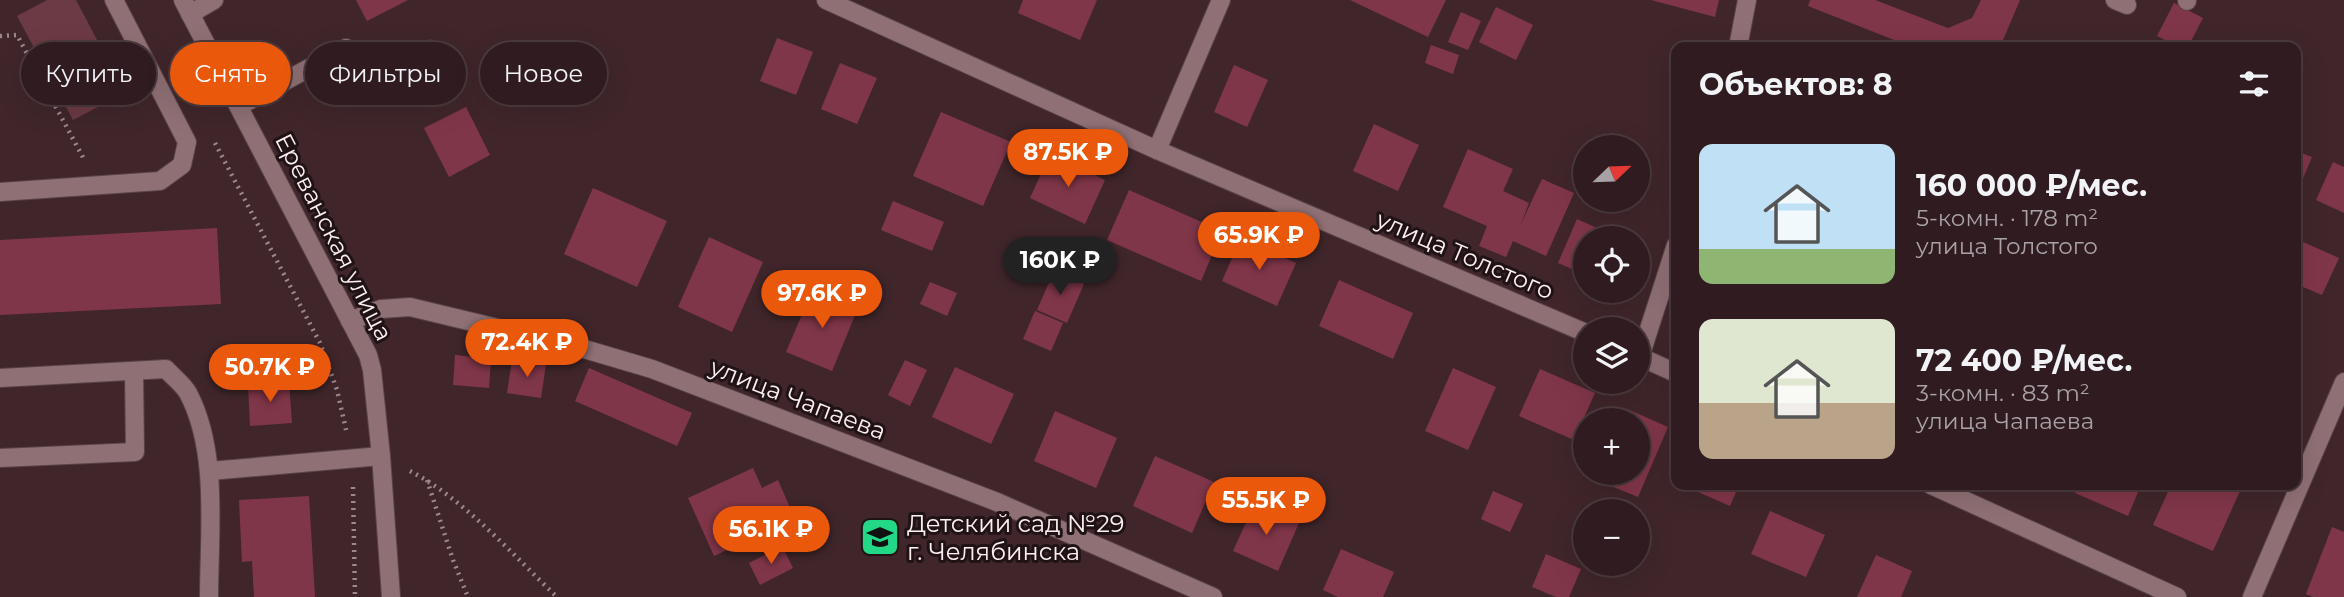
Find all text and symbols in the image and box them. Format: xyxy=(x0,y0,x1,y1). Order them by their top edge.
chip: Купить xyxy=(21,42,156,105)
chip: Снять xyxy=(170,42,291,105)
chip: Фильтры xyxy=(305,42,466,105)
chip: Новое xyxy=(480,42,607,105)
icon: filters xyxy=(2235,65,2273,103)
text: Объектов: 8 xyxy=(1699,66,1893,103)
street label: Ереванская улица xyxy=(269,128,399,346)
pin: 87.5K ₽ xyxy=(1003,130,1133,189)
north arrow xyxy=(1573,135,1650,212)
map controls xyxy=(1573,135,1650,576)
text: 87.5K ₽ xyxy=(1023,138,1113,166)
text: 160 000 ₽/мес. xyxy=(1916,167,2147,204)
icon: home xyxy=(1755,172,1839,256)
street label: улица Толстого xyxy=(1371,204,1558,305)
text: 5-комн. · 178 m² xyxy=(1916,204,2098,232)
pin: 65.9K ₽ xyxy=(1194,212,1324,272)
text: 65.9K ₽ xyxy=(1214,221,1304,249)
button: locate xyxy=(1573,226,1650,303)
text: улица Толстого xyxy=(1916,232,2098,260)
pin: 160K ₽ xyxy=(1003,238,1117,297)
text: 160K ₽ xyxy=(1020,246,1100,274)
pin: 97.6K ₽ xyxy=(757,270,887,330)
text: 97.6K ₽ xyxy=(777,279,867,307)
button: layers xyxy=(1573,317,1650,394)
pin: 72.4K ₽ xyxy=(462,320,592,379)
text: 72.4K ₽ xyxy=(481,328,573,356)
text: 72 400 ₽/мес. xyxy=(1916,342,2132,379)
pin: 50.7K ₽ xyxy=(205,344,335,404)
icon: home xyxy=(1755,347,1839,431)
street label: улица Чапаева xyxy=(705,352,890,446)
text: 50.7K ₽ xyxy=(225,353,315,381)
text: 3-комн. · 83 m² xyxy=(1916,379,2090,407)
text: улица Чапаева xyxy=(1916,407,2094,435)
button: + xyxy=(1573,408,1650,485)
pin: 55.5K ₽ xyxy=(1201,477,1331,537)
text: 55.5K ₽ xyxy=(1222,486,1310,514)
button: − xyxy=(1573,499,1650,576)
pin: 56.1K ₽ xyxy=(706,506,836,566)
place label: Детский сад №29 г. Челябинска xyxy=(907,509,1124,566)
text: 56.1K ₽ xyxy=(729,515,813,543)
school or university icon: Детский сад №29 г. Челябинска xyxy=(859,516,901,558)

